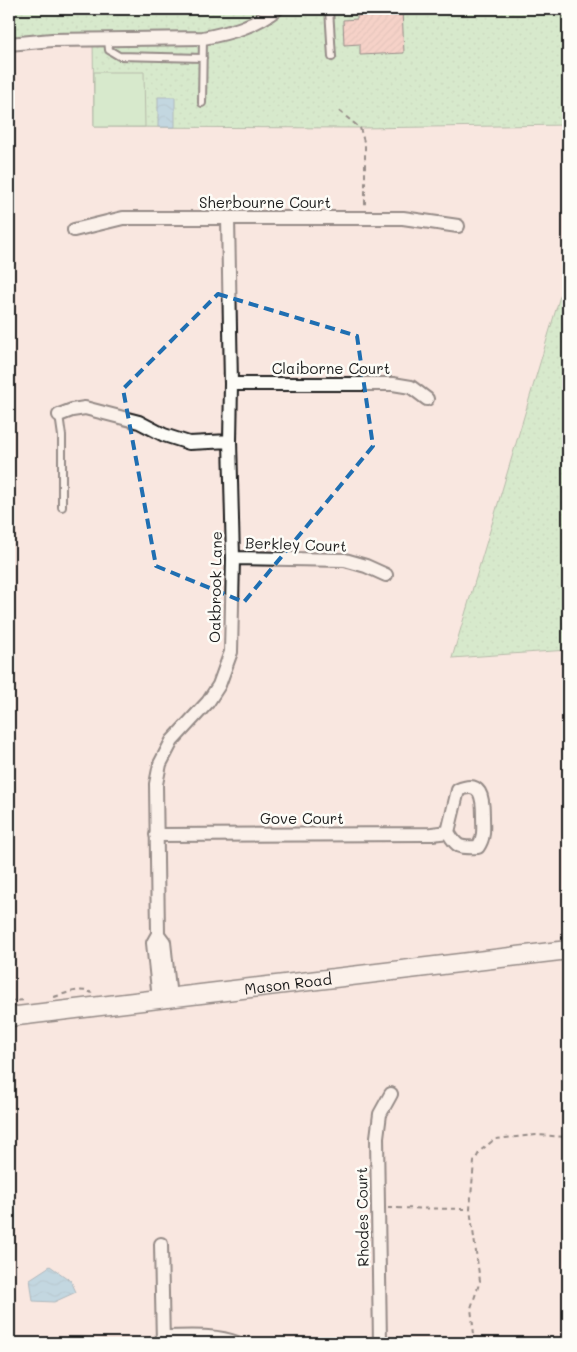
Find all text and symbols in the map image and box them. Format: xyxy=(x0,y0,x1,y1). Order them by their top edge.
street label: Sherbourne Court xyxy=(199,192,331,212)
street label: Claiborne Court xyxy=(272,358,390,378)
street label: Oakbrook Lane xyxy=(204,531,226,643)
street label: Berkley Court xyxy=(245,532,347,556)
street label: Gove Court xyxy=(260,808,344,828)
street label: Mason Road xyxy=(243,968,333,999)
street label: Rhodes Court xyxy=(351,1167,373,1267)

